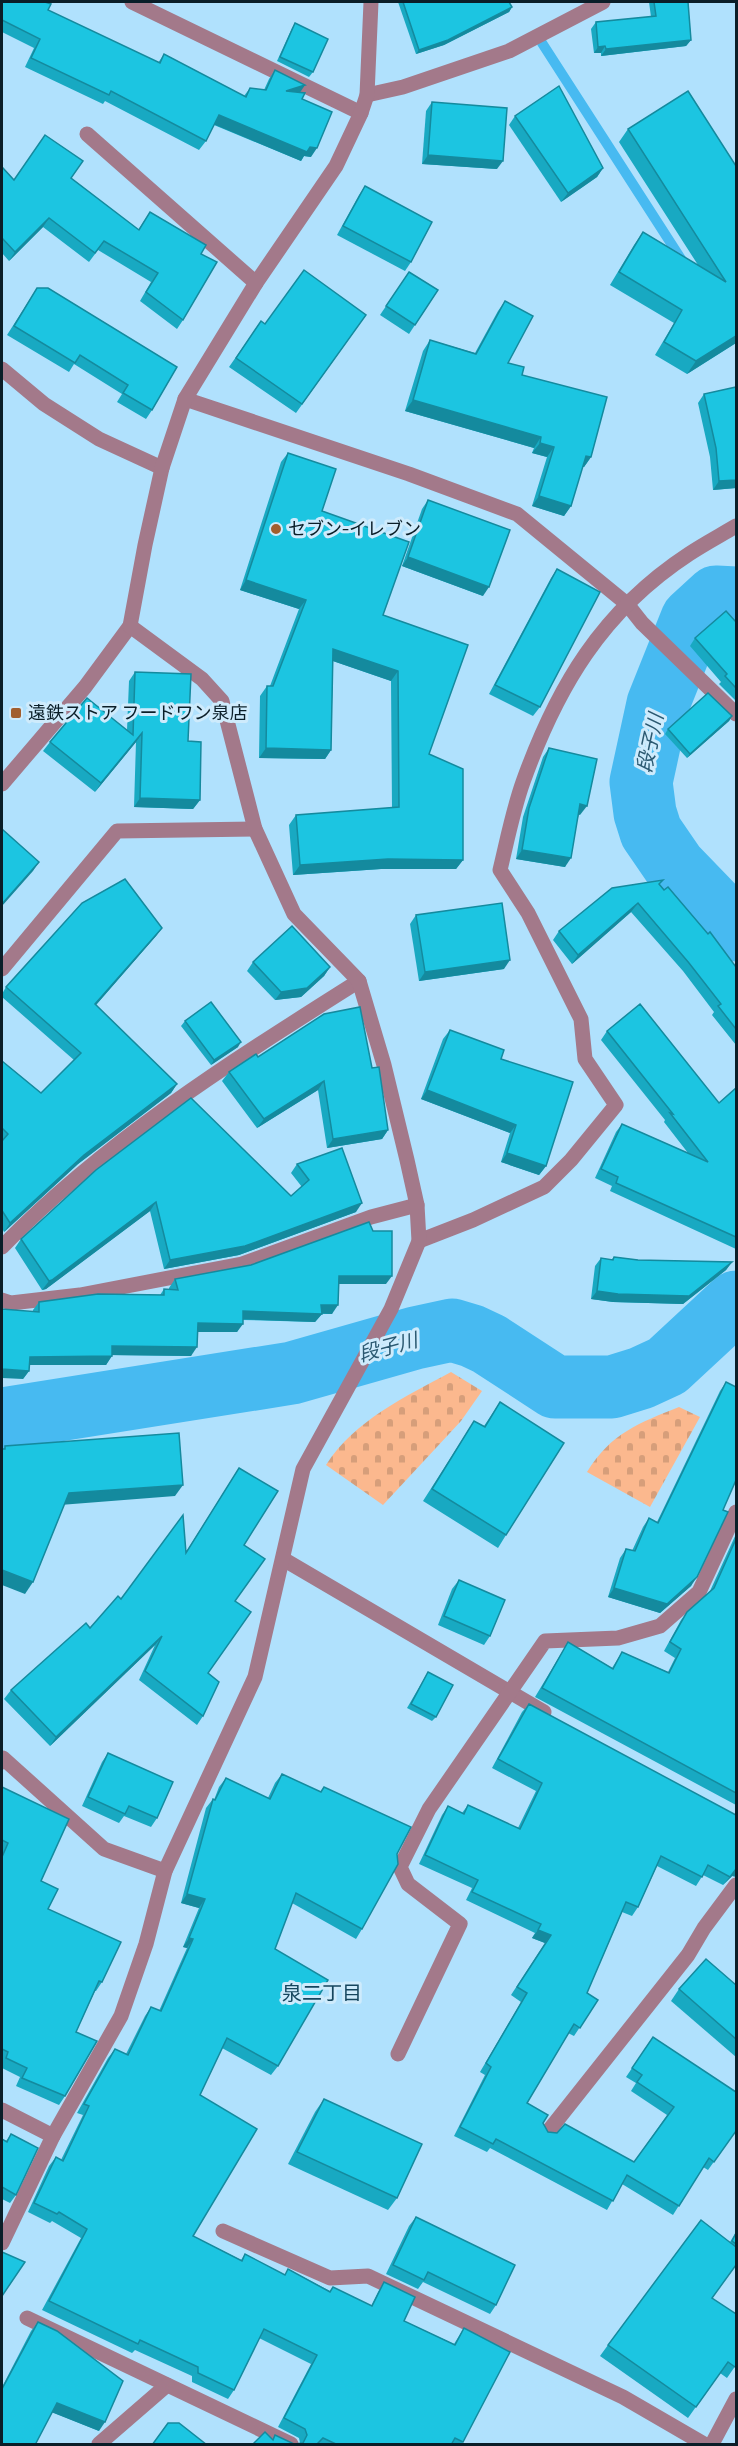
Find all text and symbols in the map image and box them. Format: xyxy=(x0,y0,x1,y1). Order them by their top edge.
place label: セブン-イレブン xyxy=(288,517,421,539)
marker: セブン-イレブン xyxy=(269,522,283,536)
place label: 遠鉄ストア フードワン泉店 xyxy=(28,701,248,723)
marker: 遠鉄ストア フードワン泉店 xyxy=(9,706,23,720)
water label: 段子川 xyxy=(631,709,667,775)
water label: 段子川 xyxy=(356,1326,422,1365)
district label: 泉二丁目 xyxy=(282,1980,362,2004)

